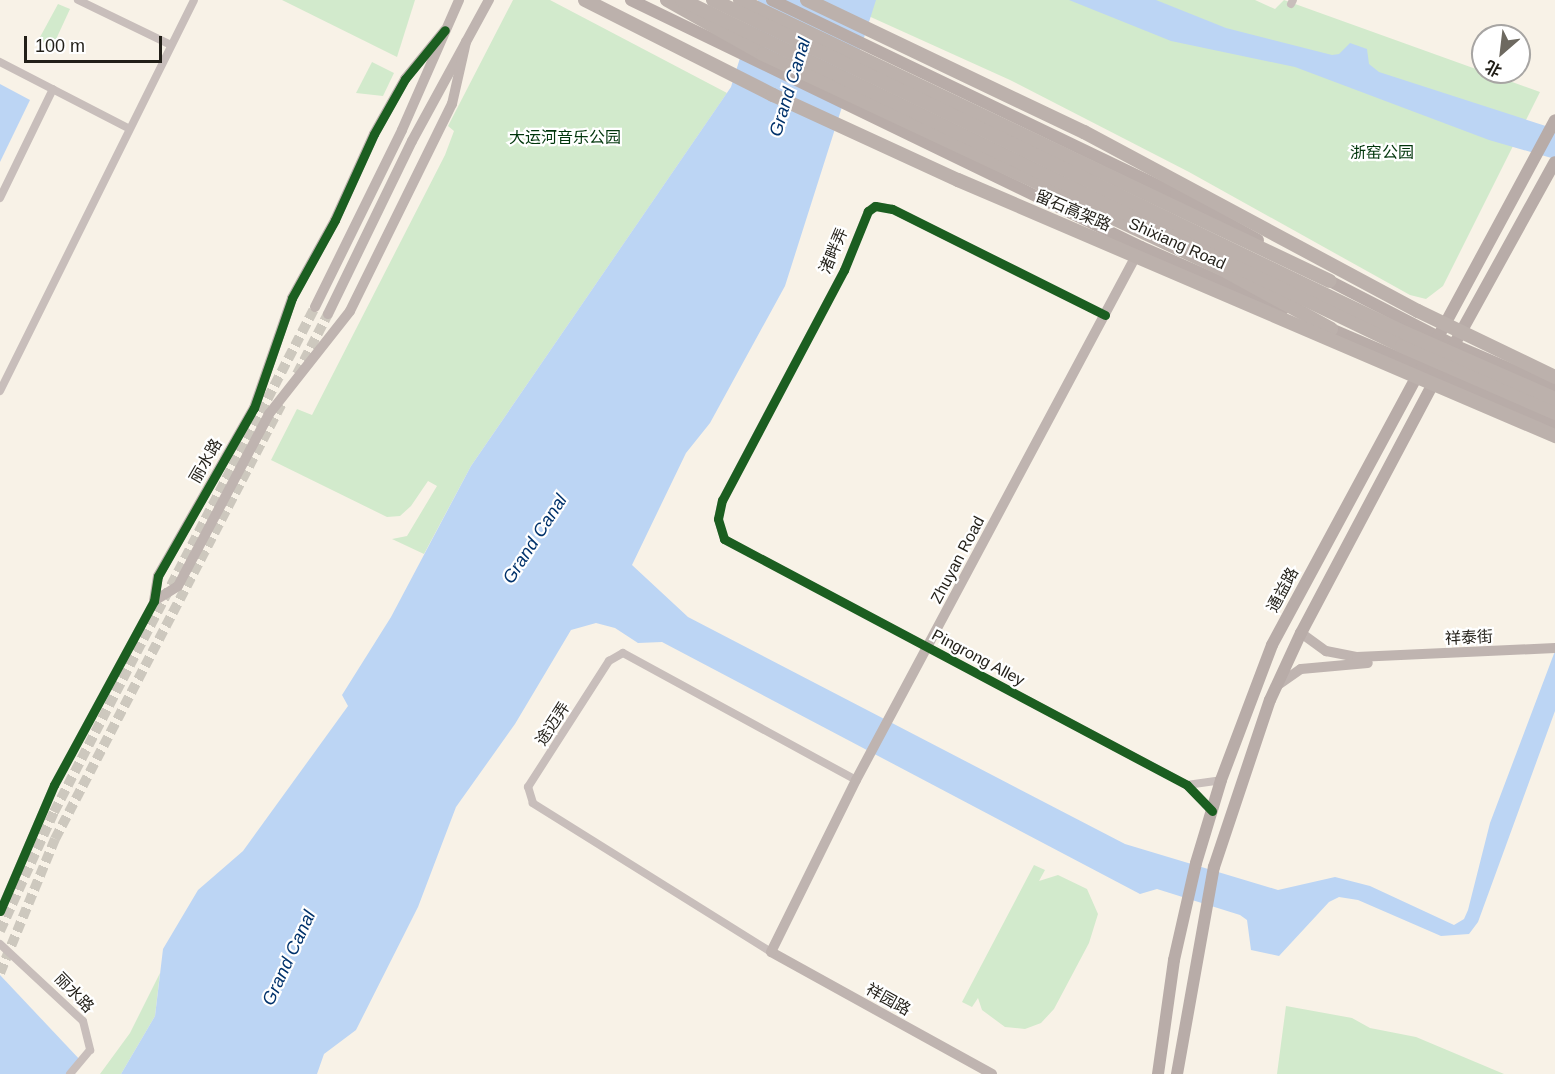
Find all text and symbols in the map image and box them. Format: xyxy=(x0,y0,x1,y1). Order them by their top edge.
scale bar xyxy=(27,24,165,62)
north arrow xyxy=(1471,24,1531,84)
water label: Grand Canal xyxy=(765,35,815,139)
text: 100 m xyxy=(35,36,85,56)
text: 北 xyxy=(1482,57,1504,80)
park label: 大运河音乐公园 xyxy=(509,128,621,148)
park label: 浙窑公园 xyxy=(1350,143,1414,163)
street label: 留石高架路 xyxy=(1032,187,1114,235)
street label: Shixiang Road xyxy=(1126,214,1228,274)
street label: 渚畔弄 xyxy=(816,225,852,277)
street label: 丽水路 xyxy=(186,435,226,487)
water label: Grand Canal xyxy=(498,490,572,588)
street label: Zhuyan Road xyxy=(927,513,989,607)
street label: 通益路 xyxy=(1263,564,1303,616)
street label: Pingrong Alley xyxy=(928,625,1028,691)
street label: 祥泰街 xyxy=(1445,627,1493,649)
street label: 途迈弄 xyxy=(532,699,574,749)
water label: Grand Canal xyxy=(258,907,320,1009)
street label: 丽水路 xyxy=(50,969,98,1017)
street label: 祥园路 xyxy=(862,980,914,1020)

